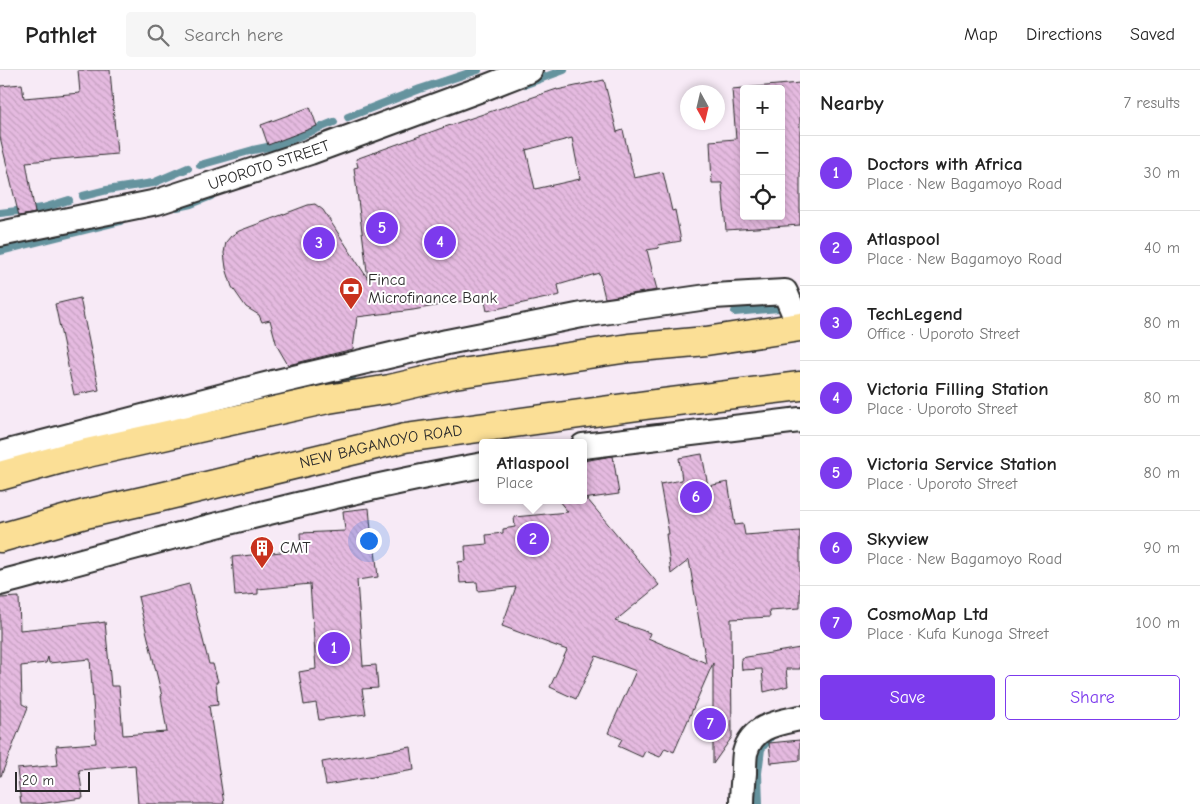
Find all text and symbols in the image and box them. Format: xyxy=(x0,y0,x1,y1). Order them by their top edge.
search box xyxy=(126,12,476,57)
text: Pathlet xyxy=(25,21,96,49)
icon: search xyxy=(144,21,172,49)
text: Search here xyxy=(184,24,283,46)
text: Map xyxy=(964,24,998,45)
text: Directions xyxy=(1026,24,1102,45)
text: Saved xyxy=(1130,24,1175,45)
north arrow xyxy=(680,85,725,130)
map controls xyxy=(740,85,785,220)
button: + xyxy=(740,85,785,130)
text: Nearby xyxy=(820,91,884,115)
text: 7 results xyxy=(1123,94,1180,112)
button: − xyxy=(740,130,785,175)
street label: UPOROTO STREET xyxy=(206,136,333,194)
text: Doctors with Africa xyxy=(867,153,1023,175)
text: 1 xyxy=(833,164,839,182)
text: 30 m xyxy=(1144,164,1180,182)
button: locate xyxy=(740,175,785,220)
text: Place · New Bagamoyo Road xyxy=(867,175,1062,193)
pin: 5 xyxy=(366,209,398,247)
pin: 4 xyxy=(424,223,456,261)
pin: 3 xyxy=(303,224,335,262)
text: Atlaspool xyxy=(867,228,940,250)
text: 2 xyxy=(832,239,840,257)
text: 40 m xyxy=(1144,239,1180,257)
text: Place · New Bagamoyo Road xyxy=(867,250,1062,268)
place label: Finca Microfinance Bank xyxy=(368,271,497,307)
bank icon: Finca Microfinance Bank xyxy=(338,276,364,310)
text: TechLegend xyxy=(867,303,963,325)
text: 3 xyxy=(832,314,840,332)
text: 80 m xyxy=(1143,314,1180,332)
text: Office · Uporoto Street xyxy=(867,325,1019,343)
text: Victoria Filling Station xyxy=(867,378,1049,400)
text: 4 xyxy=(832,389,840,407)
text: 80 m xyxy=(1143,389,1180,407)
text: Place · Uporoto Street xyxy=(867,400,1017,418)
street label: NEW BAGAMOYO ROAD xyxy=(298,421,464,472)
popup xyxy=(479,439,587,504)
text: Atlaspool xyxy=(497,452,569,474)
text: Victoria Service Station xyxy=(867,453,1057,475)
text: 5 xyxy=(832,464,840,482)
text: 80 m xyxy=(1143,464,1180,482)
text: Place xyxy=(497,474,533,492)
text: Place · Uporoto Street xyxy=(867,475,1017,493)
pin: 6 xyxy=(680,478,712,516)
pin: 2 xyxy=(517,520,549,558)
your location xyxy=(356,528,382,554)
text: Skyview xyxy=(867,528,929,550)
building icon: CMT xyxy=(249,535,275,569)
place label: CMT xyxy=(280,539,311,557)
text: 6 xyxy=(832,539,840,557)
text: 90 m xyxy=(1143,539,1180,557)
text: Place · New Bagamoyo Road xyxy=(867,550,1062,568)
text: CosmoMap Ltd xyxy=(867,603,988,625)
text: 7 xyxy=(832,614,840,632)
text: 100 m xyxy=(1136,614,1180,632)
text: Place · Kufa Kunoga Street xyxy=(867,625,1048,643)
pin: 1 xyxy=(318,629,350,667)
button: Save xyxy=(820,675,995,720)
button: Share xyxy=(1005,675,1180,720)
pin: 7 xyxy=(694,705,726,743)
scale bar xyxy=(15,769,90,792)
text: 20 m xyxy=(22,772,54,789)

